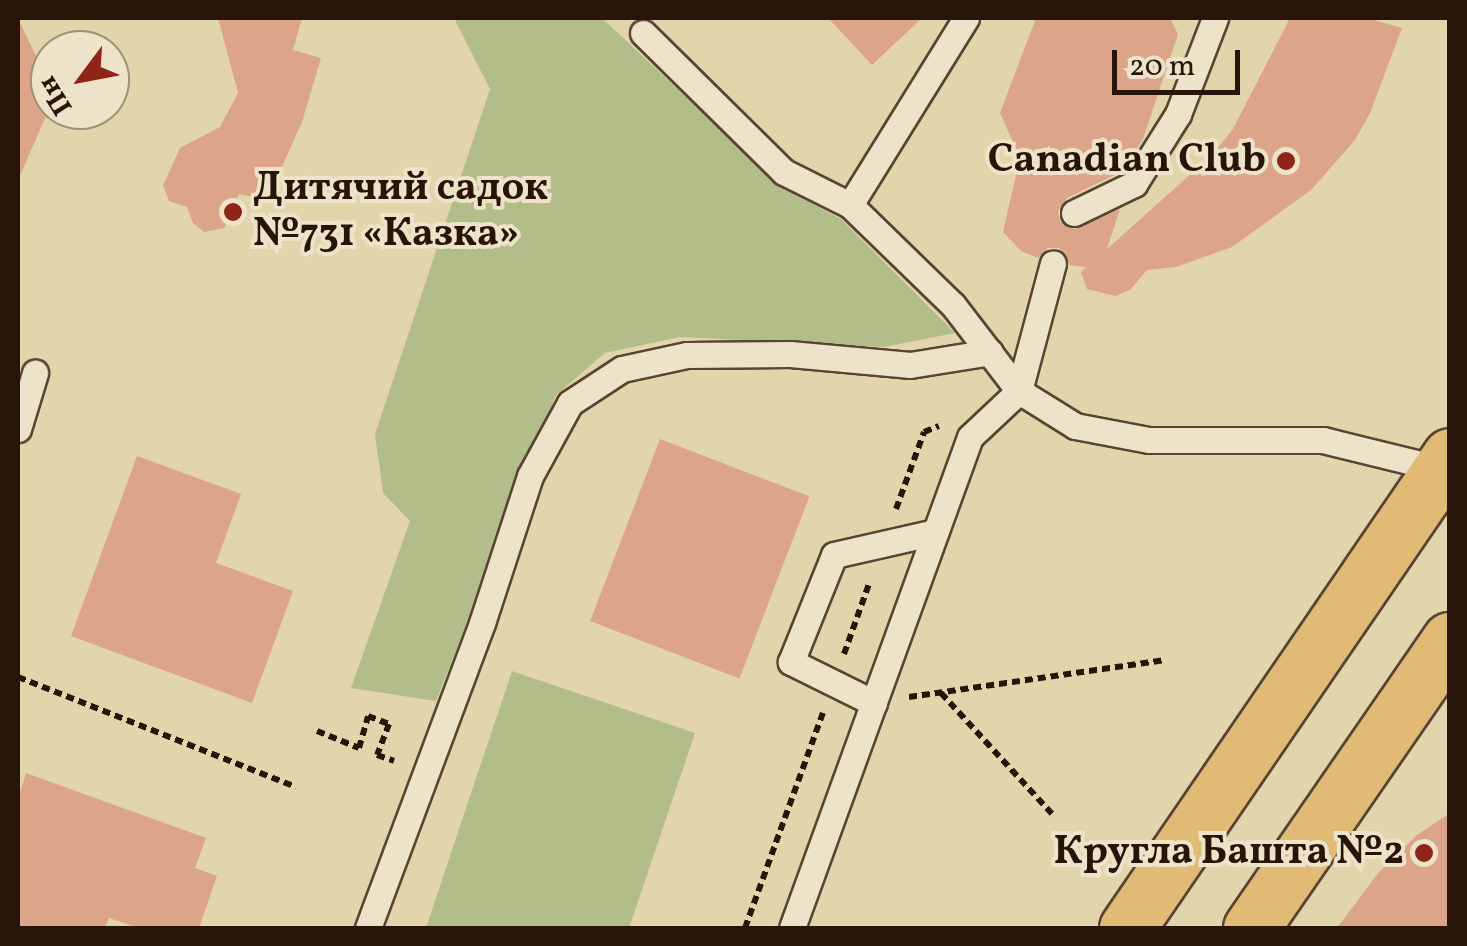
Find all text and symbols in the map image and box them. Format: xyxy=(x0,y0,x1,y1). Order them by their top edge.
north arrow xyxy=(30,30,130,130)
scale bar xyxy=(1117,30,1244,92)
text: 20 m xyxy=(1129,46,1195,88)
text: Пн xyxy=(29,68,83,122)
place label: Canadian Club xyxy=(988,137,1266,185)
marker: Canadian Club xyxy=(1275,150,1297,172)
place label: Дитячий садок №731 «Казка» xyxy=(253,165,548,259)
marker: Дитячий садок №731 «Казка» xyxy=(222,201,244,223)
place label: Кругла Башта №2 xyxy=(1054,829,1404,877)
marker: Кругла Башта №2 xyxy=(1413,842,1435,864)

